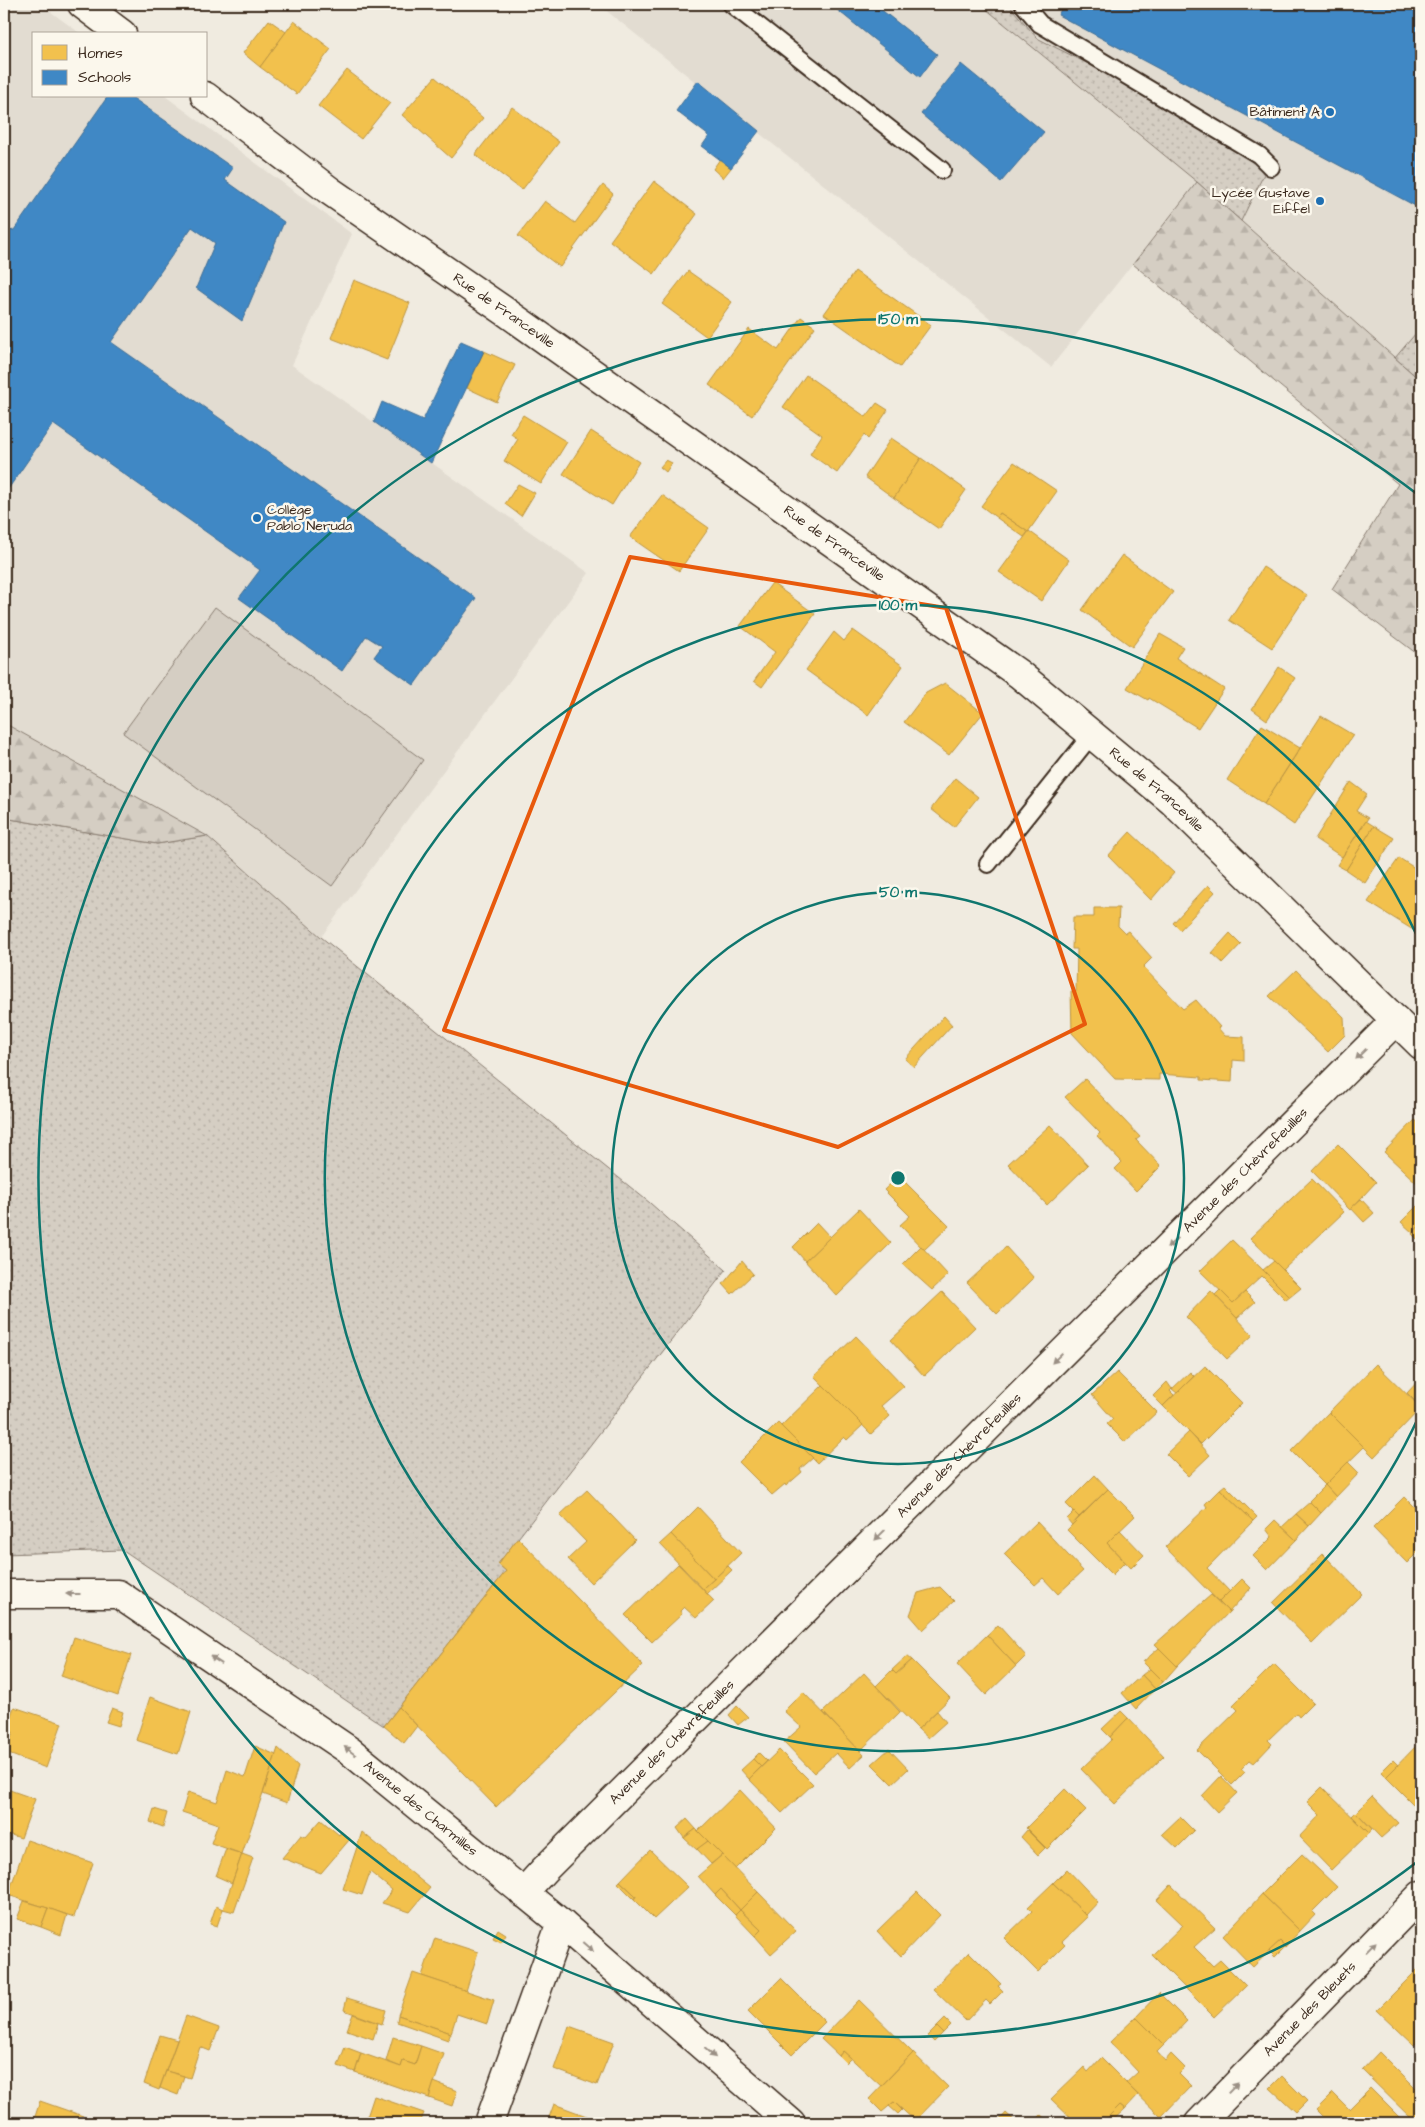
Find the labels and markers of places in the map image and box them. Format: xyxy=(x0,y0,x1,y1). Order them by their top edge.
place label: Bâtiment A xyxy=(1249,102,1320,122)
marker: Bâtiment A xyxy=(1324,106,1336,118)
place label: Lycée Gustave Eiffel xyxy=(1212,183,1310,219)
marker: Lycée Gustave Eiffel xyxy=(1314,195,1326,207)
place label: Collège Pablo Neruda xyxy=(267,500,352,536)
marker: Collège Pablo Neruda xyxy=(251,512,263,524)
centre of rings xyxy=(889,1169,907,1187)

